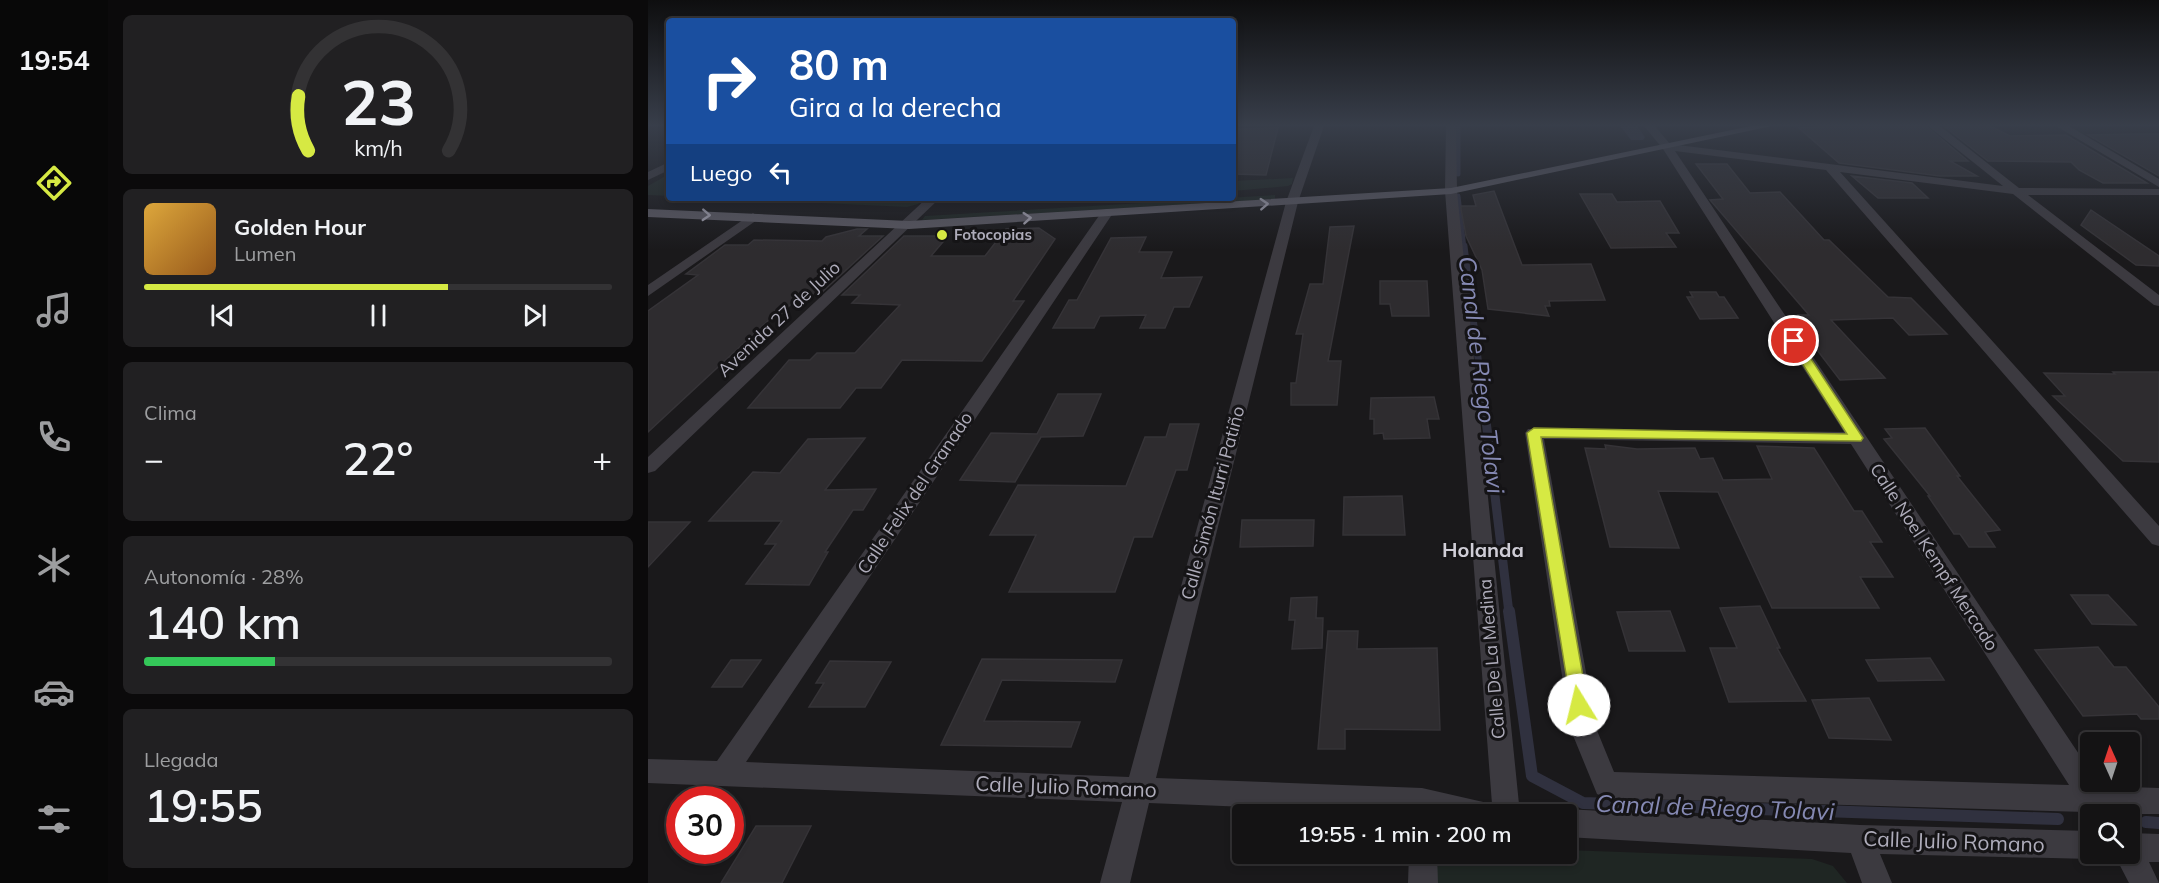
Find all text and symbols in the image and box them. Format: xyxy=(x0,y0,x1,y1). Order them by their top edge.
text: 80 m xyxy=(789,38,889,91)
icon: right xyxy=(690,42,768,120)
text: 19:54 xyxy=(18,43,90,77)
text: 23 xyxy=(341,62,415,141)
text: Gira a la derecha xyxy=(789,90,1002,124)
text: km/h xyxy=(354,135,402,162)
icon: left xyxy=(764,156,797,189)
text: Luego xyxy=(690,159,752,187)
icon: directions xyxy=(33,162,75,204)
one-way arrow xyxy=(1259,197,1268,210)
one-way arrow xyxy=(702,209,711,222)
one-way arrow xyxy=(1023,211,1032,224)
text: Golden Hour xyxy=(234,213,366,241)
place label: Fotocopias xyxy=(954,225,1032,244)
marker: Fotocopias xyxy=(935,228,949,242)
text: Lumen xyxy=(234,241,296,266)
water label: Canal de Riego Tolavi xyxy=(1453,254,1511,496)
street label: Avenida 27 de Julio xyxy=(712,256,845,382)
icon: music xyxy=(33,289,75,331)
icon: previous xyxy=(206,299,239,332)
icon: pause xyxy=(362,299,395,332)
icon: next xyxy=(518,299,551,332)
pin xyxy=(1768,315,1819,366)
icon: arrive xyxy=(1777,324,1810,357)
text: Clima xyxy=(144,400,197,425)
street label: Calle Simón Iturri Patiño xyxy=(1176,403,1249,602)
street label: Calle Felix del Granado xyxy=(852,407,977,578)
icon: phone xyxy=(33,416,75,458)
text: 22° xyxy=(343,430,413,486)
text: − xyxy=(144,438,164,479)
text: + xyxy=(592,438,612,479)
street label: Calle Noel Kempf Mercado xyxy=(1865,459,2004,655)
district label: Holanda xyxy=(1442,537,1524,562)
icon: climate xyxy=(33,544,75,586)
text: Autonomía · 28% xyxy=(144,564,304,589)
street label: Calle De La Medina xyxy=(1473,578,1510,740)
text: 140 km xyxy=(144,594,301,650)
icon: car xyxy=(33,671,75,713)
position arrow xyxy=(1547,673,1611,737)
north arrow xyxy=(2080,732,2140,792)
map controls xyxy=(2080,732,2140,864)
text: Llegada xyxy=(144,747,219,772)
street label: Calle Julio Romano xyxy=(975,770,1157,802)
text: 19:55 xyxy=(144,777,263,833)
speed limit sign: 30 xyxy=(666,786,744,864)
water label: Canal de Riego Tolavi xyxy=(1595,788,1835,826)
icon: filters xyxy=(33,798,75,840)
button: search xyxy=(2080,804,2140,864)
text: 19:55 · 1 min · 200 m xyxy=(1297,820,1512,848)
street label: Calle Julio Romano xyxy=(1863,825,2045,857)

